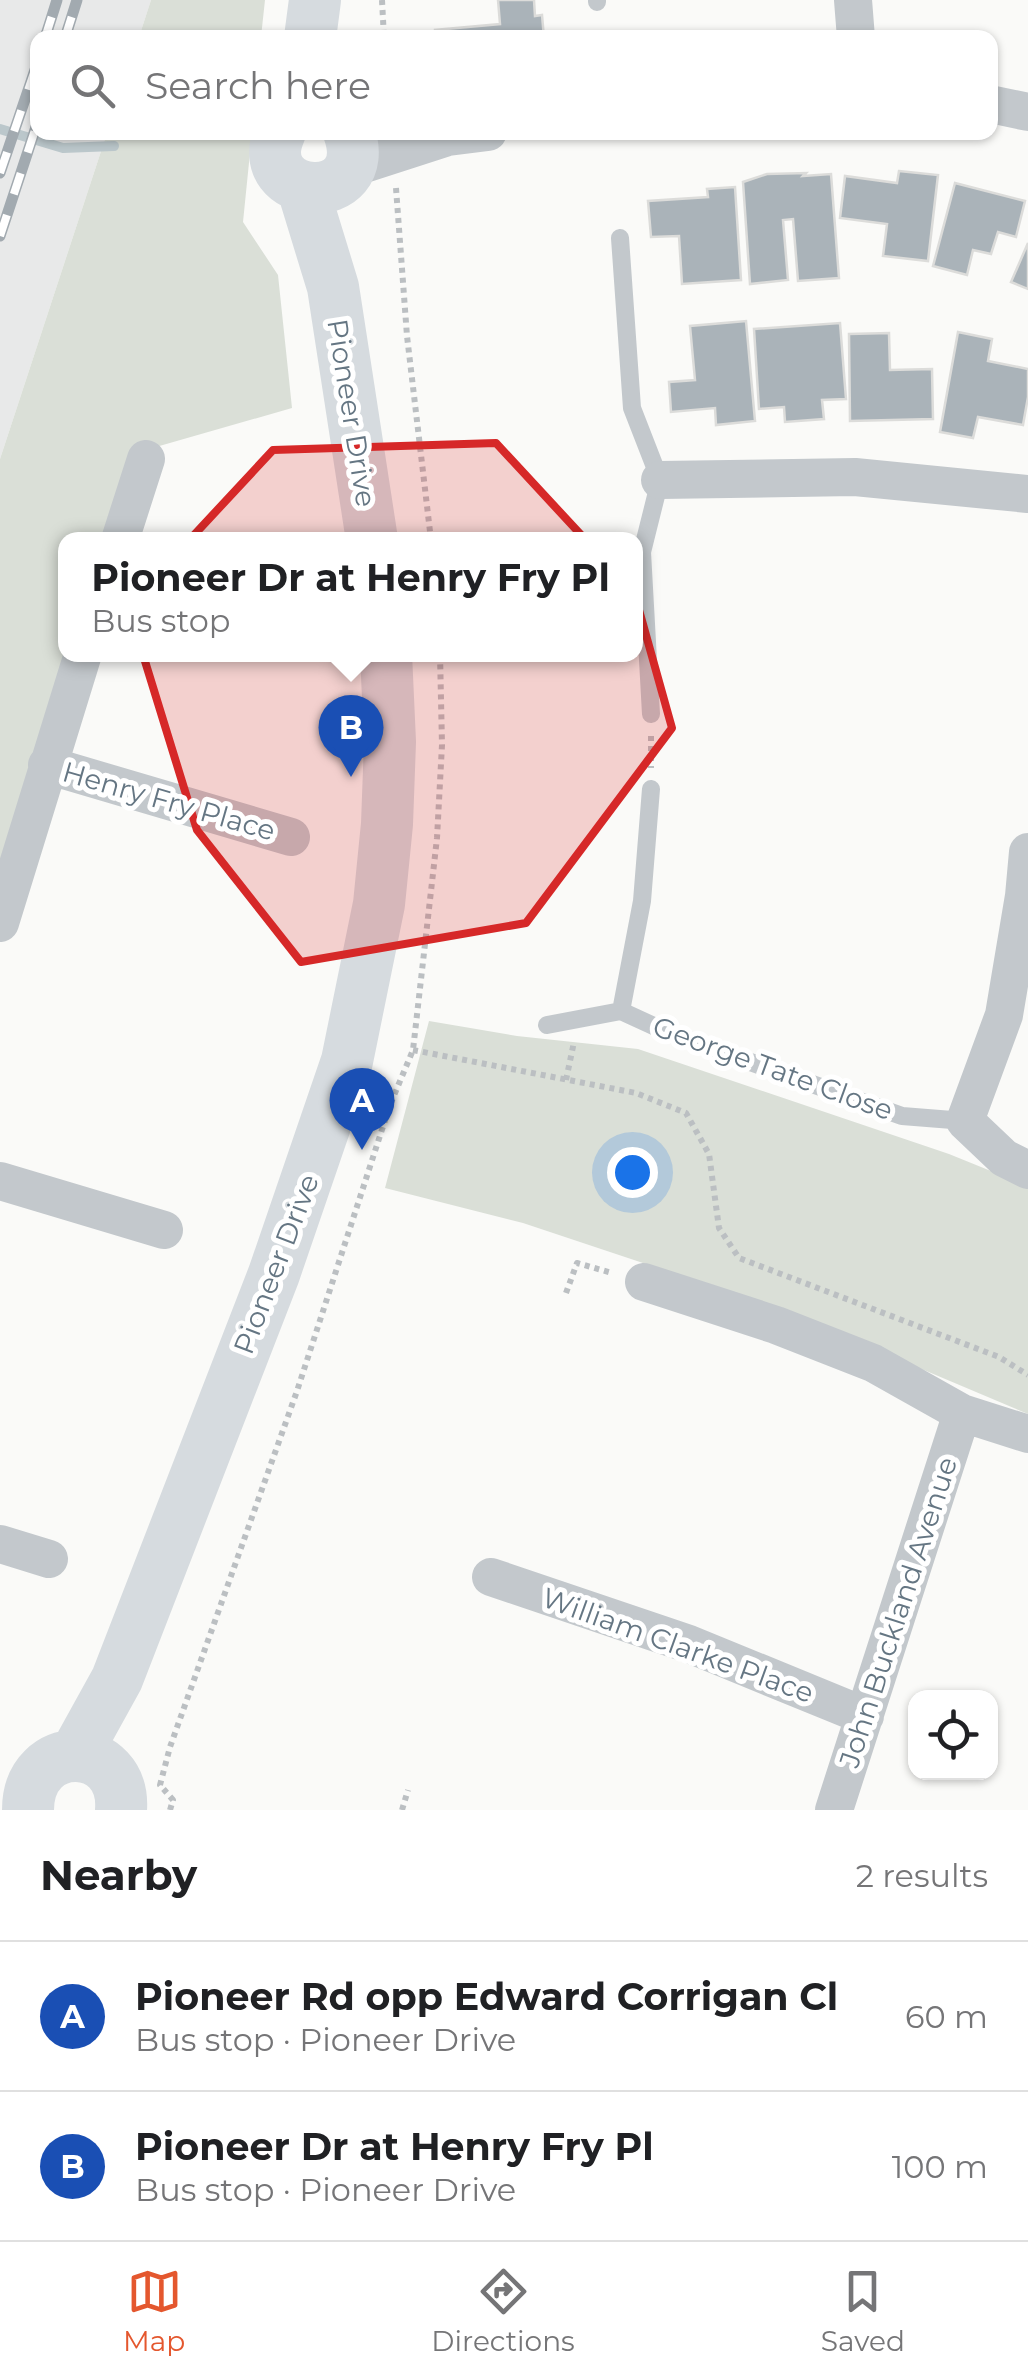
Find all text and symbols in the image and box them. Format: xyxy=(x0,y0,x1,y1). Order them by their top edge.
search box xyxy=(30,30,998,140)
icon: search xyxy=(65,58,120,113)
text: Search here xyxy=(145,62,371,109)
street label: Pioneer Drive xyxy=(320,317,384,509)
popup xyxy=(58,532,643,662)
text: Pioneer Dr at Henry Fry Pl xyxy=(91,554,610,601)
text: Bus stop xyxy=(91,601,231,640)
pin: B xyxy=(318,694,384,777)
street label: Henry Fry Place xyxy=(59,754,279,848)
street label: George Tate Close xyxy=(648,1009,898,1127)
pin: A xyxy=(330,1068,394,1150)
your location xyxy=(607,1147,658,1198)
street label: Pioneer Drive xyxy=(226,1169,326,1359)
street label: John Buckland Avenue xyxy=(831,1453,964,1772)
street label: William Clarke Place xyxy=(538,1580,818,1710)
map controls xyxy=(908,1690,998,1780)
button: locate xyxy=(908,1690,998,1780)
text: Nearby xyxy=(40,1849,197,1901)
text: 2 results xyxy=(856,1856,988,1895)
text: Pioneer Rd opp Edward Corrigan Cl xyxy=(135,1973,838,2020)
text: A xyxy=(60,1997,85,2036)
text: 60 m xyxy=(905,1997,988,2036)
text: Bus stop · Pioneer Drive xyxy=(135,2020,516,2059)
text: Pioneer Dr at Henry Fry Pl xyxy=(135,2123,654,2170)
text: B xyxy=(60,2147,85,2186)
text: 100 m xyxy=(892,2147,988,2186)
text: Bus stop · Pioneer Drive xyxy=(135,2170,516,2209)
tab: Map xyxy=(123,2264,185,2358)
tab: Directions xyxy=(431,2264,575,2358)
tab: Saved xyxy=(821,2264,905,2358)

